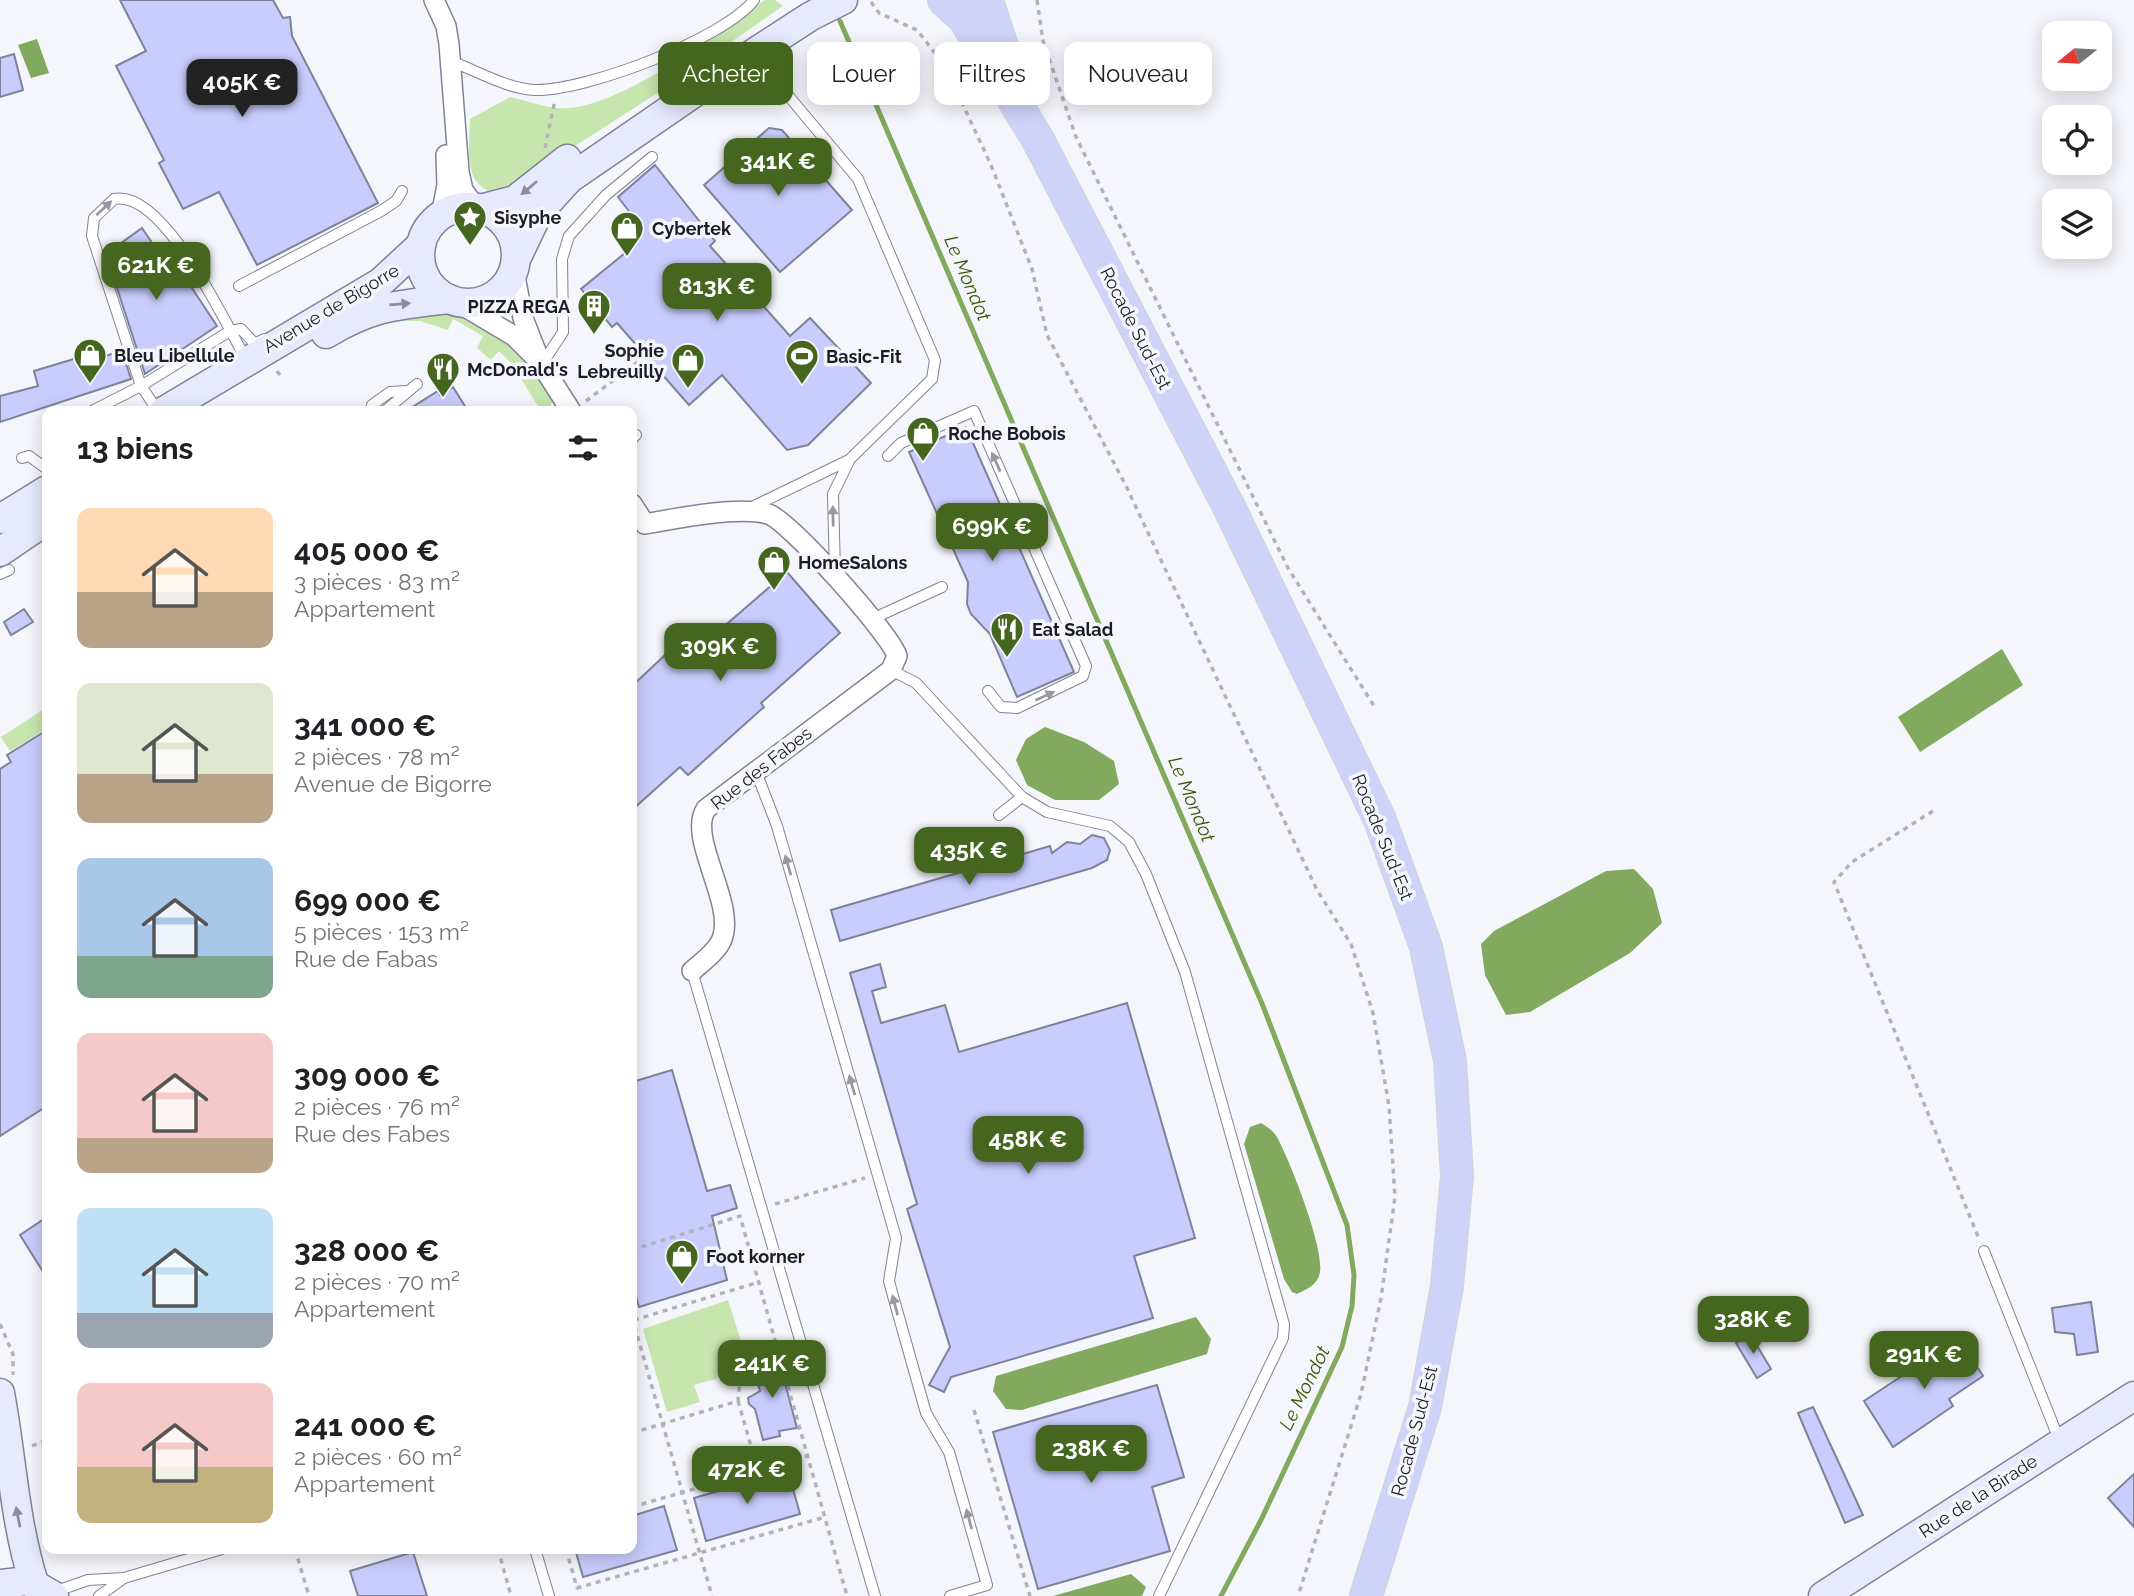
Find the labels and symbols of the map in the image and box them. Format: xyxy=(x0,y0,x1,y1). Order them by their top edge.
north arrow xyxy=(2042,21,2112,91)
pin: 405K € xyxy=(185,60,299,119)
pin: 341K € xyxy=(721,138,835,198)
one-way arrow xyxy=(521,180,538,195)
place icon: Sisyphe xyxy=(451,198,489,247)
one-way arrow xyxy=(95,200,113,216)
place label: Sisyphe xyxy=(494,207,561,228)
shop icon: Cybertek xyxy=(608,209,646,258)
place label: Cybertek xyxy=(652,218,732,239)
water label: Le Mondot xyxy=(940,232,996,325)
pin: 621K € xyxy=(99,243,213,302)
street label: Avenue de Bigorre xyxy=(259,259,403,357)
street label: Rocade Sud-Est xyxy=(1096,263,1176,393)
pin: 813K € xyxy=(660,264,774,323)
building icon: PIZZA REGA xyxy=(575,287,613,336)
place label: PIZZA REGA xyxy=(467,296,571,317)
one-way arrow xyxy=(389,298,411,309)
shop icon: Bleu Libellule xyxy=(71,336,109,385)
sports icon: Basic-Fit xyxy=(783,337,821,386)
place label: Sophie Lebreuilly xyxy=(577,340,664,382)
shop icon: Sophie Lebreuilly xyxy=(669,341,707,390)
place label: Bleu Libellule xyxy=(114,345,235,366)
place label: Basic-Fit xyxy=(826,346,902,367)
restaurant icon: McDonald's xyxy=(424,350,462,399)
place label: McDonald's xyxy=(467,359,568,380)
shop icon: Roche Bobois xyxy=(904,414,942,463)
place label: Roche Bobois xyxy=(948,423,1066,444)
one-way arrow xyxy=(990,451,1001,472)
pin: 699K € xyxy=(935,504,1049,563)
one-way arrow xyxy=(828,505,839,527)
shop icon: HomeSalons xyxy=(755,543,793,592)
place label: HomeSalons xyxy=(798,552,907,573)
restaurant icon: Eat Salad xyxy=(988,610,1026,659)
place label: Eat Salad xyxy=(1032,619,1113,640)
pin: 309K € xyxy=(663,624,777,683)
one-way arrow xyxy=(1035,690,1055,702)
street label: Rue des Fabes xyxy=(706,722,816,814)
water label: Le Mondot xyxy=(1164,753,1220,846)
street label: Rocade Sud-Est xyxy=(1348,771,1418,903)
pin: 435K € xyxy=(912,828,1026,887)
one-way arrow xyxy=(783,854,793,875)
one-way arrow xyxy=(846,1074,856,1095)
pin: 458K € xyxy=(971,1116,1085,1176)
shop icon: Foot korner xyxy=(663,1237,701,1286)
place label: Foot korner xyxy=(706,1246,805,1267)
one-way arrow xyxy=(889,1294,900,1316)
pin: 328K € xyxy=(1696,1296,1810,1356)
pin: 291K € xyxy=(1867,1332,1981,1391)
pin: 241K € xyxy=(715,1340,829,1400)
water label: Le Mondot xyxy=(1274,1342,1334,1433)
street label: Rocade Sud-Est xyxy=(1386,1363,1442,1499)
pin: 238K € xyxy=(1034,1426,1148,1485)
pin: 472K € xyxy=(690,1446,804,1506)
street label: Rue de la Birade xyxy=(1915,1450,2041,1542)
one-way arrow xyxy=(12,1506,23,1528)
one-way arrow xyxy=(963,1508,973,1529)

